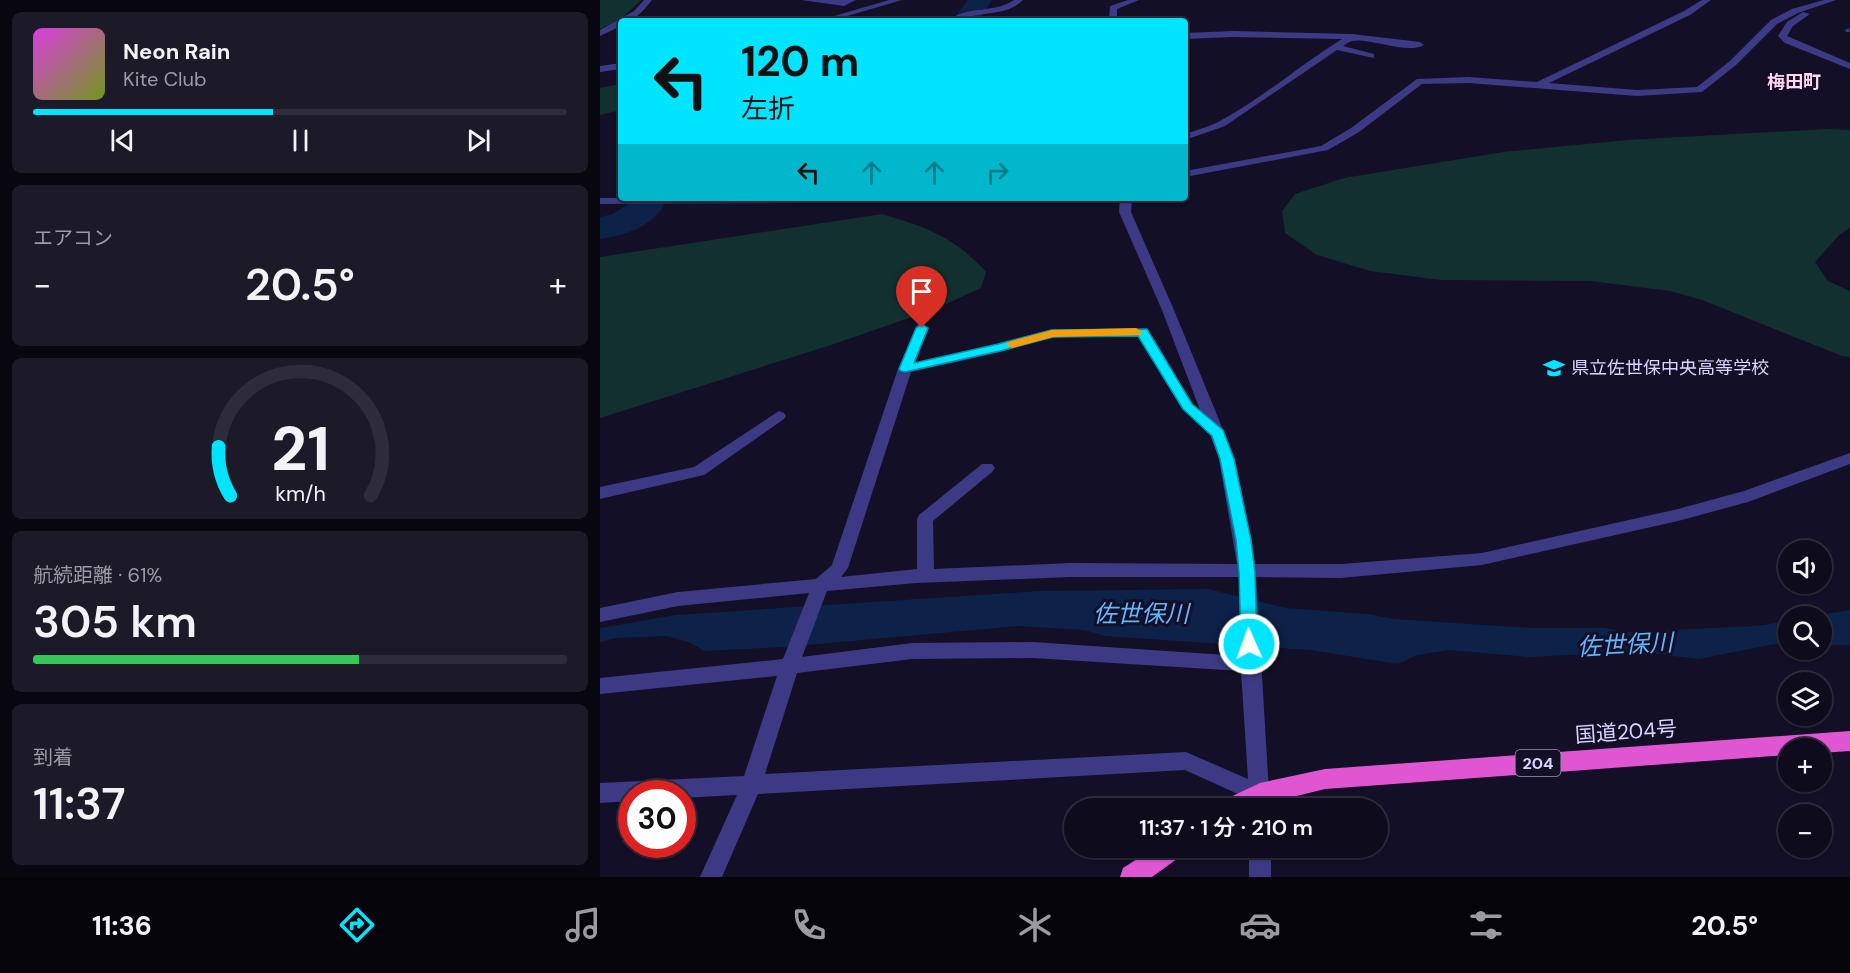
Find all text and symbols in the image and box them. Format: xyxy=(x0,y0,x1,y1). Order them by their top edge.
text: 120 m xyxy=(741,34,859,89)
text: Neon Rain xyxy=(123,37,230,66)
icon: left xyxy=(642,42,720,120)
text: Kite Club xyxy=(123,66,207,92)
district label: 梅田町 xyxy=(1767,70,1821,94)
text: 左折 xyxy=(741,91,795,126)
icon: previous xyxy=(106,124,139,157)
icon: pause xyxy=(284,124,317,157)
icon: next xyxy=(462,124,495,157)
icon: left xyxy=(792,156,825,189)
icon: ahead xyxy=(855,156,888,189)
icon: ahead xyxy=(918,156,951,189)
icon: right xyxy=(981,156,1014,189)
text: エアコン xyxy=(33,225,113,251)
text: 20.5° xyxy=(245,255,355,314)
text: − xyxy=(33,263,51,306)
text: + xyxy=(549,263,567,306)
pin xyxy=(896,266,947,328)
icon: arrive xyxy=(905,275,938,308)
school or university icon: 県立佐世保中央高等学校 xyxy=(1542,356,1566,380)
place label: 県立佐世保中央高等学校 xyxy=(1571,356,1769,380)
text: 21 xyxy=(271,408,329,489)
text: km/h xyxy=(275,480,325,508)
map controls xyxy=(1778,540,1832,858)
button: sound xyxy=(1778,540,1832,594)
text: 航続距離 · 61% xyxy=(33,562,162,588)
text: 305 km xyxy=(33,592,197,651)
water label: 佐世保川 xyxy=(1093,598,1192,629)
button: search xyxy=(1778,606,1832,660)
position arrow xyxy=(1217,612,1281,676)
water label: 佐世保川 xyxy=(1576,626,1677,662)
button: layers xyxy=(1778,672,1832,726)
street label: 国道204号 xyxy=(1574,714,1678,750)
button: + xyxy=(1778,738,1832,792)
text: 到着 xyxy=(33,744,73,770)
road number: 204 xyxy=(1516,750,1560,776)
text: 11:37 xyxy=(33,774,126,833)
speed limit sign: 30 xyxy=(618,780,696,858)
button: − xyxy=(1778,804,1832,858)
text: 11:37 · 1 分 · 210 m xyxy=(1139,813,1313,842)
icon: directions xyxy=(336,904,378,946)
icon: music xyxy=(562,904,604,946)
icon: phone xyxy=(788,904,830,946)
icon: climate xyxy=(1014,904,1056,946)
icon: car xyxy=(1239,904,1281,946)
icon: filters xyxy=(1465,904,1507,946)
text: 11:36 xyxy=(92,908,152,943)
text: 20.5° xyxy=(1691,908,1758,943)

